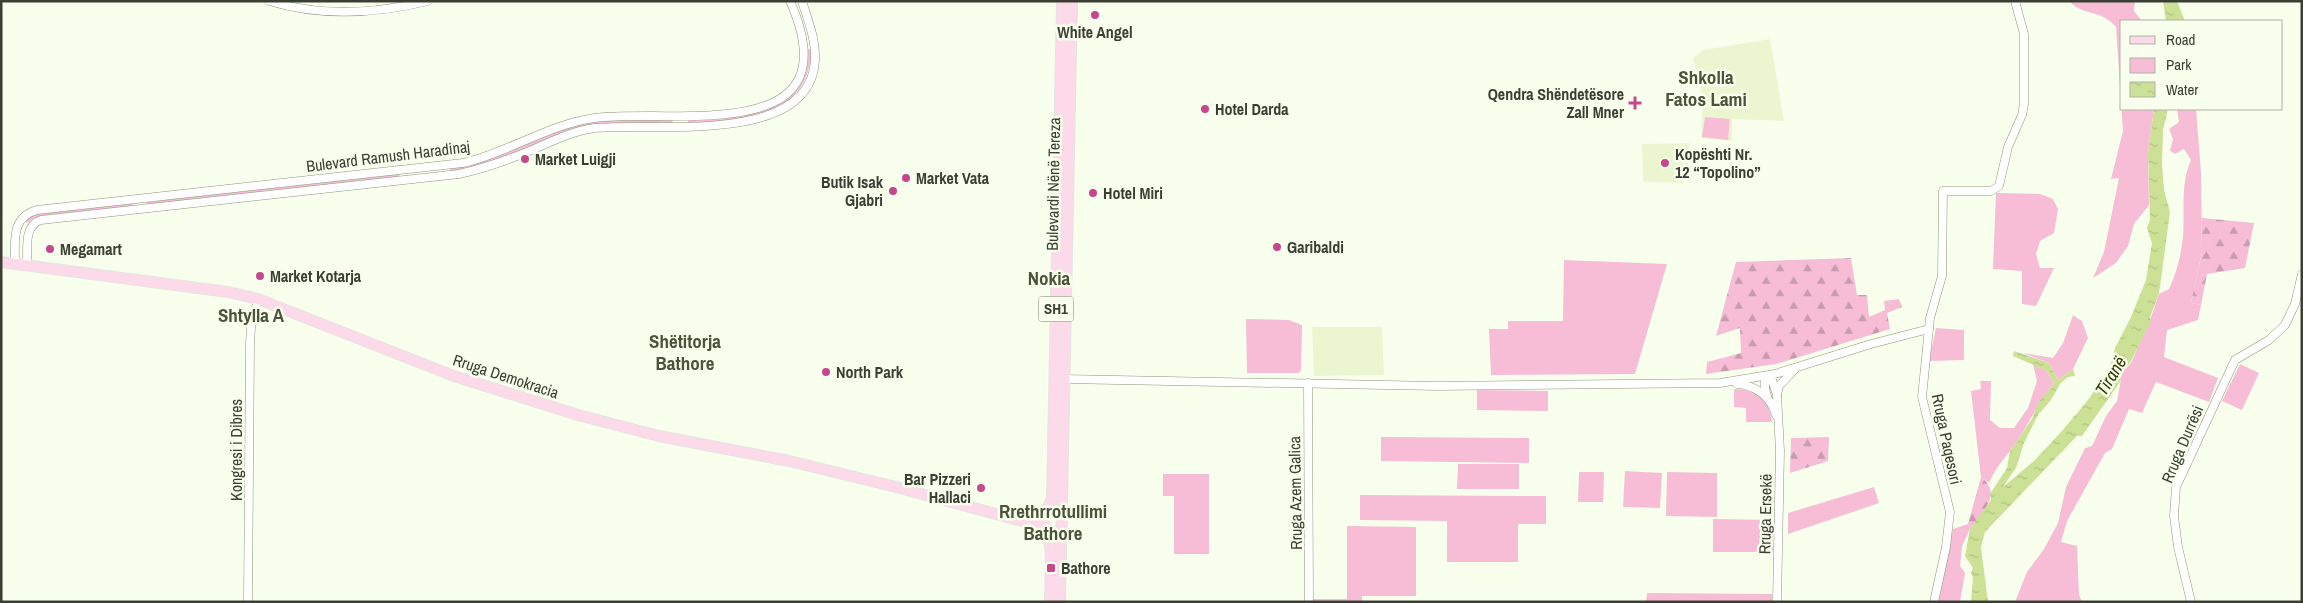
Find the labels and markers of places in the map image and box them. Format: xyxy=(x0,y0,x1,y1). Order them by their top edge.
marker: White Angel xyxy=(1089,9,1101,21)
place label: White Angel xyxy=(1057,21,1133,43)
place label: Qendra Shëndetësore Zall Mner xyxy=(1488,83,1625,123)
marker: Qendra Shëndetësore Zall Mner xyxy=(1628,96,1642,110)
place label: Hotel Darda xyxy=(1215,98,1289,120)
marker: Hotel Darda xyxy=(1199,103,1211,115)
place label: Kopështi Nr. 12 “Topolino” xyxy=(1675,143,1761,183)
place label: Market Luigji xyxy=(535,148,616,170)
marker: Market Luigji xyxy=(519,153,531,165)
marker: Kopështi Nr. 12 “Topolino” xyxy=(1659,157,1671,169)
place label: Market Vata xyxy=(916,167,990,189)
place label: Butik Isak Gjabri xyxy=(821,171,884,211)
marker: Market Vata xyxy=(900,172,912,184)
place label: Hotel Miri xyxy=(1103,182,1163,204)
marker: Butik Isak Gjabri xyxy=(887,185,899,197)
marker: Hotel Miri xyxy=(1087,187,1099,199)
place label: Garibaldi xyxy=(1287,236,1344,258)
place label: Megamart xyxy=(60,238,123,260)
marker: Garibaldi xyxy=(1271,241,1283,253)
marker: Megamart xyxy=(44,243,56,255)
place label: Market Kotarja xyxy=(270,265,362,287)
marker: Market Kotarja xyxy=(254,270,266,282)
place label: North Park xyxy=(836,361,904,383)
marker: North Park xyxy=(820,366,832,378)
place label: Bar Pizzeri Hallaci xyxy=(904,468,971,508)
marker: Bar Pizzeri Hallaci xyxy=(975,482,987,494)
place label: Bathore xyxy=(1061,557,1111,579)
marker: Bathore xyxy=(1045,562,1057,574)

